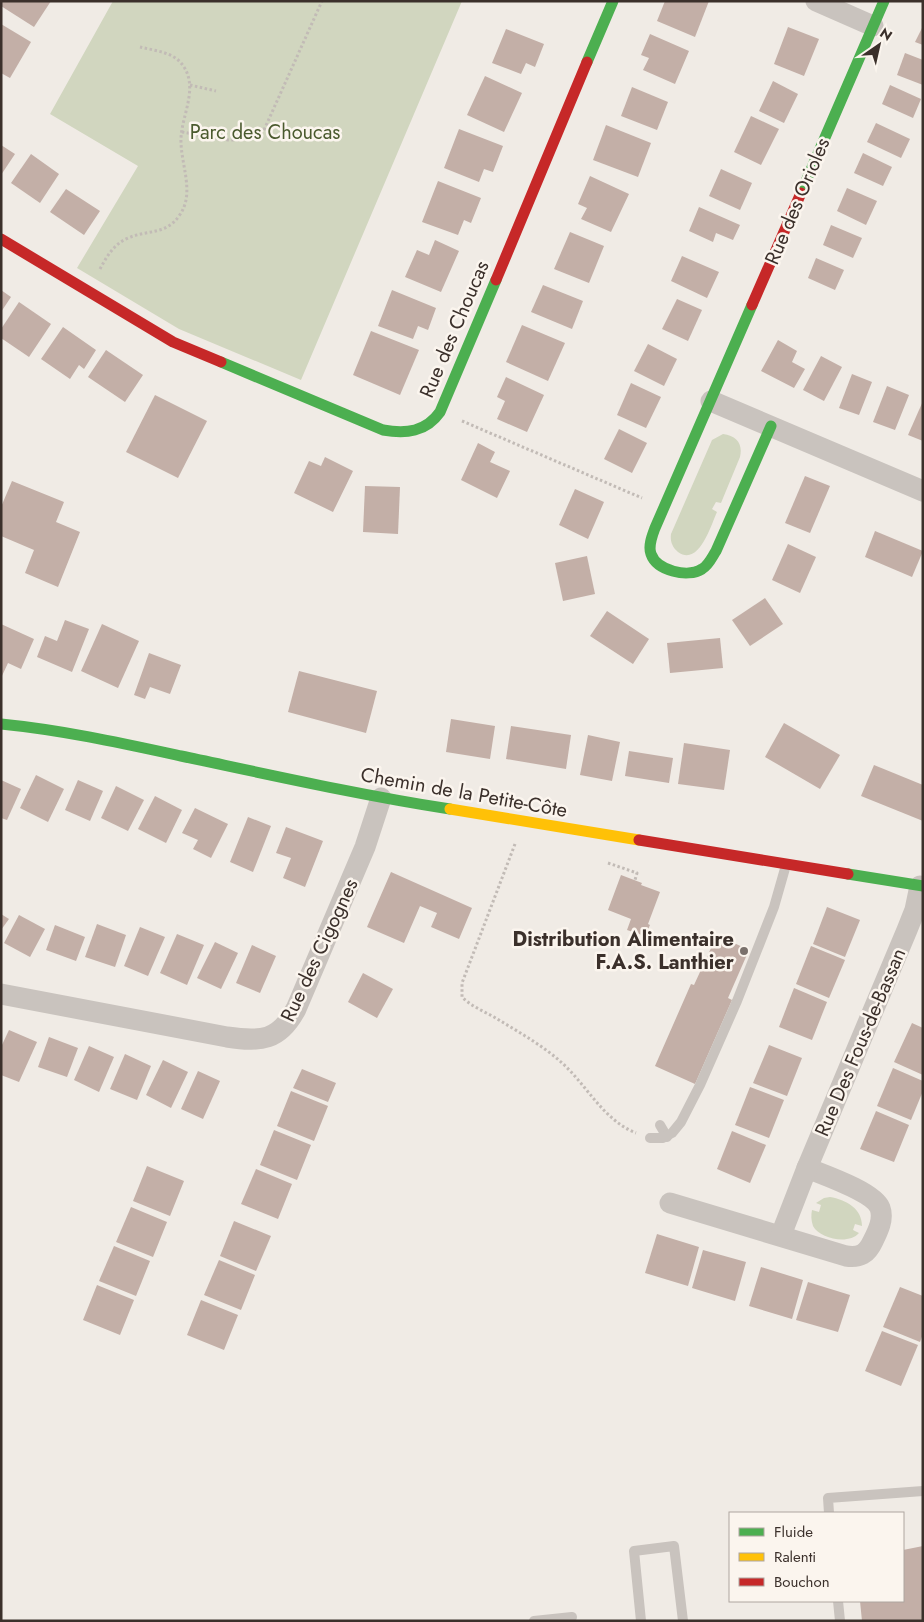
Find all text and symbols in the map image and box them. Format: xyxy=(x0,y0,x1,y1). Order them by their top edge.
north arrow xyxy=(854,20,904,70)
text: N xyxy=(876,23,896,46)
park label: Parc des Choucas xyxy=(190,118,340,147)
street label: Rue des Orioles xyxy=(758,133,837,269)
street label: Rue des Choucas xyxy=(412,256,496,402)
street label: Chemin de la Petite-Côte xyxy=(358,760,570,825)
street label: Rue des Cigognes xyxy=(274,874,365,1027)
place label: Distribution Alimentaire F.A.S. Lanthier xyxy=(513,925,735,977)
street label: Rue Des Fous-de-Bassan xyxy=(808,944,913,1141)
marker: Distribution Alimentaire F.A.S. Lanthier xyxy=(738,945,750,957)
legend xyxy=(729,1512,904,1602)
text: Fluide xyxy=(774,1521,813,1543)
text: Ralenti xyxy=(774,1546,816,1568)
text: Bouchon xyxy=(774,1571,830,1593)

